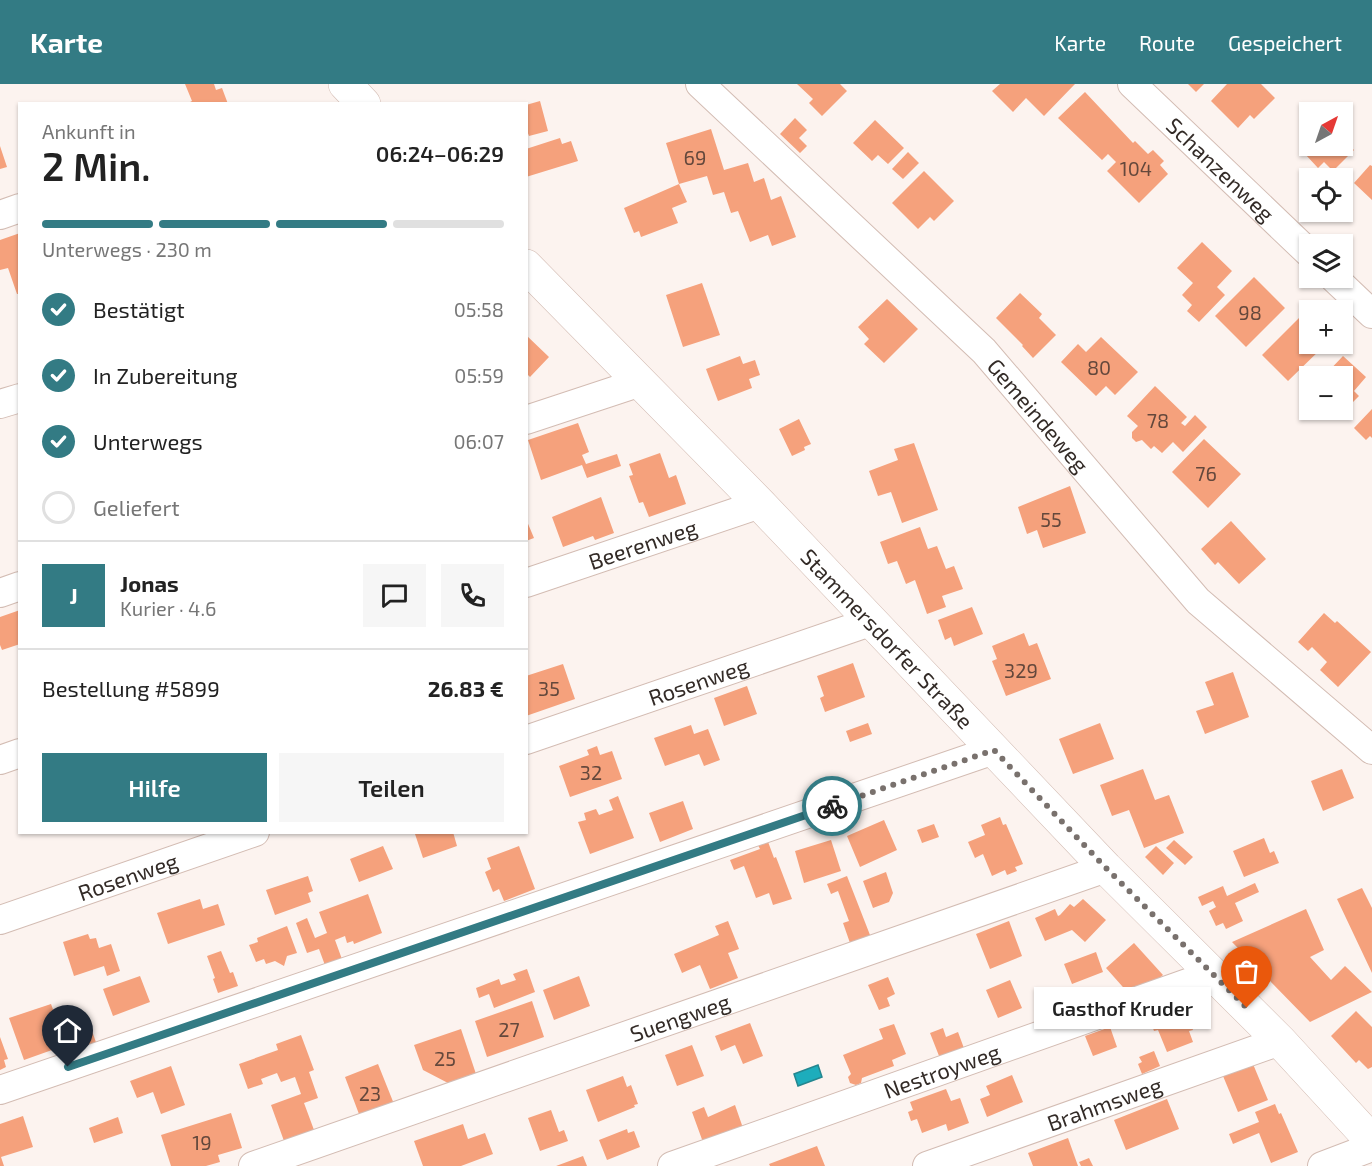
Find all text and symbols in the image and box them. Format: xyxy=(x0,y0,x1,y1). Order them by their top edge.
text: Karte xyxy=(30,25,103,59)
text: Karte xyxy=(1054,30,1106,55)
text: Route xyxy=(1139,30,1195,55)
text: Gespeichert xyxy=(1228,30,1342,55)
north arrow xyxy=(1299,102,1353,156)
map controls xyxy=(1299,102,1353,420)
street label: Schanzenweg xyxy=(1162,112,1280,226)
text: Ankunft in xyxy=(42,119,136,143)
text: 06:24–06:29 xyxy=(376,140,504,166)
text: 2 Min. xyxy=(42,142,151,189)
house number: 69 xyxy=(684,145,706,169)
house number: 104 xyxy=(1120,156,1152,180)
button: locate xyxy=(1299,168,1353,222)
button: layers xyxy=(1299,234,1353,288)
text: Unterwegs · 230 m xyxy=(42,237,212,261)
icon: check xyxy=(42,293,75,326)
text: Bestätigt xyxy=(93,296,185,322)
text: 05:58 xyxy=(454,297,504,321)
house number: 98 xyxy=(1238,300,1262,324)
button: + xyxy=(1299,300,1353,354)
street label: Gemeindeweg xyxy=(983,353,1095,477)
house number: 80 xyxy=(1087,355,1111,379)
icon: check xyxy=(42,359,75,392)
text: In Zubereitung xyxy=(93,362,238,388)
text: 05:59 xyxy=(454,363,504,387)
button: − xyxy=(1299,366,1353,420)
house number: 78 xyxy=(1147,408,1169,432)
icon: check xyxy=(42,425,75,458)
text: Unterwegs xyxy=(93,428,203,454)
text: 06:07 xyxy=(453,429,504,453)
house number: 76 xyxy=(1195,461,1217,485)
text: Geliefert xyxy=(93,494,180,520)
house number: 55 xyxy=(1040,507,1062,531)
street label: Beerenweg xyxy=(585,513,700,574)
street label: Stammersdorfer Straße xyxy=(796,543,979,734)
button: chat xyxy=(363,564,426,627)
button: phone xyxy=(441,564,504,627)
text: Jonas xyxy=(120,570,179,596)
text: J xyxy=(69,582,78,608)
text: Kurier · 4.6 xyxy=(120,596,216,620)
street label: Rosenweg xyxy=(645,652,752,710)
house number: 329 xyxy=(1004,658,1038,682)
text: Bestellung #5899 xyxy=(42,675,220,701)
text: 26.83 € xyxy=(428,675,504,701)
house number: 35 xyxy=(538,676,560,700)
button: Hilfe xyxy=(42,753,267,822)
button: Teilen xyxy=(279,753,504,822)
house number: 32 xyxy=(580,760,602,784)
courier xyxy=(802,776,862,836)
icon: bike xyxy=(816,790,849,823)
street label: Rosenweg xyxy=(74,847,181,905)
pin xyxy=(1221,946,1272,1008)
icon: bag xyxy=(1230,955,1263,988)
callout: Gasthof Kruder xyxy=(1034,987,1211,1029)
street label: Suengweg xyxy=(626,988,733,1046)
text: Gasthof Kruder xyxy=(1052,996,1193,1020)
pin xyxy=(42,1005,93,1067)
icon: home xyxy=(51,1014,84,1047)
house number: 27 xyxy=(498,1017,520,1041)
street label: Nestroyweg xyxy=(880,1038,1003,1103)
house number: 25 xyxy=(434,1046,456,1070)
street label: Brahmsweg xyxy=(1043,1071,1165,1136)
house number: 23 xyxy=(359,1081,381,1105)
house number: 19 xyxy=(192,1130,212,1154)

